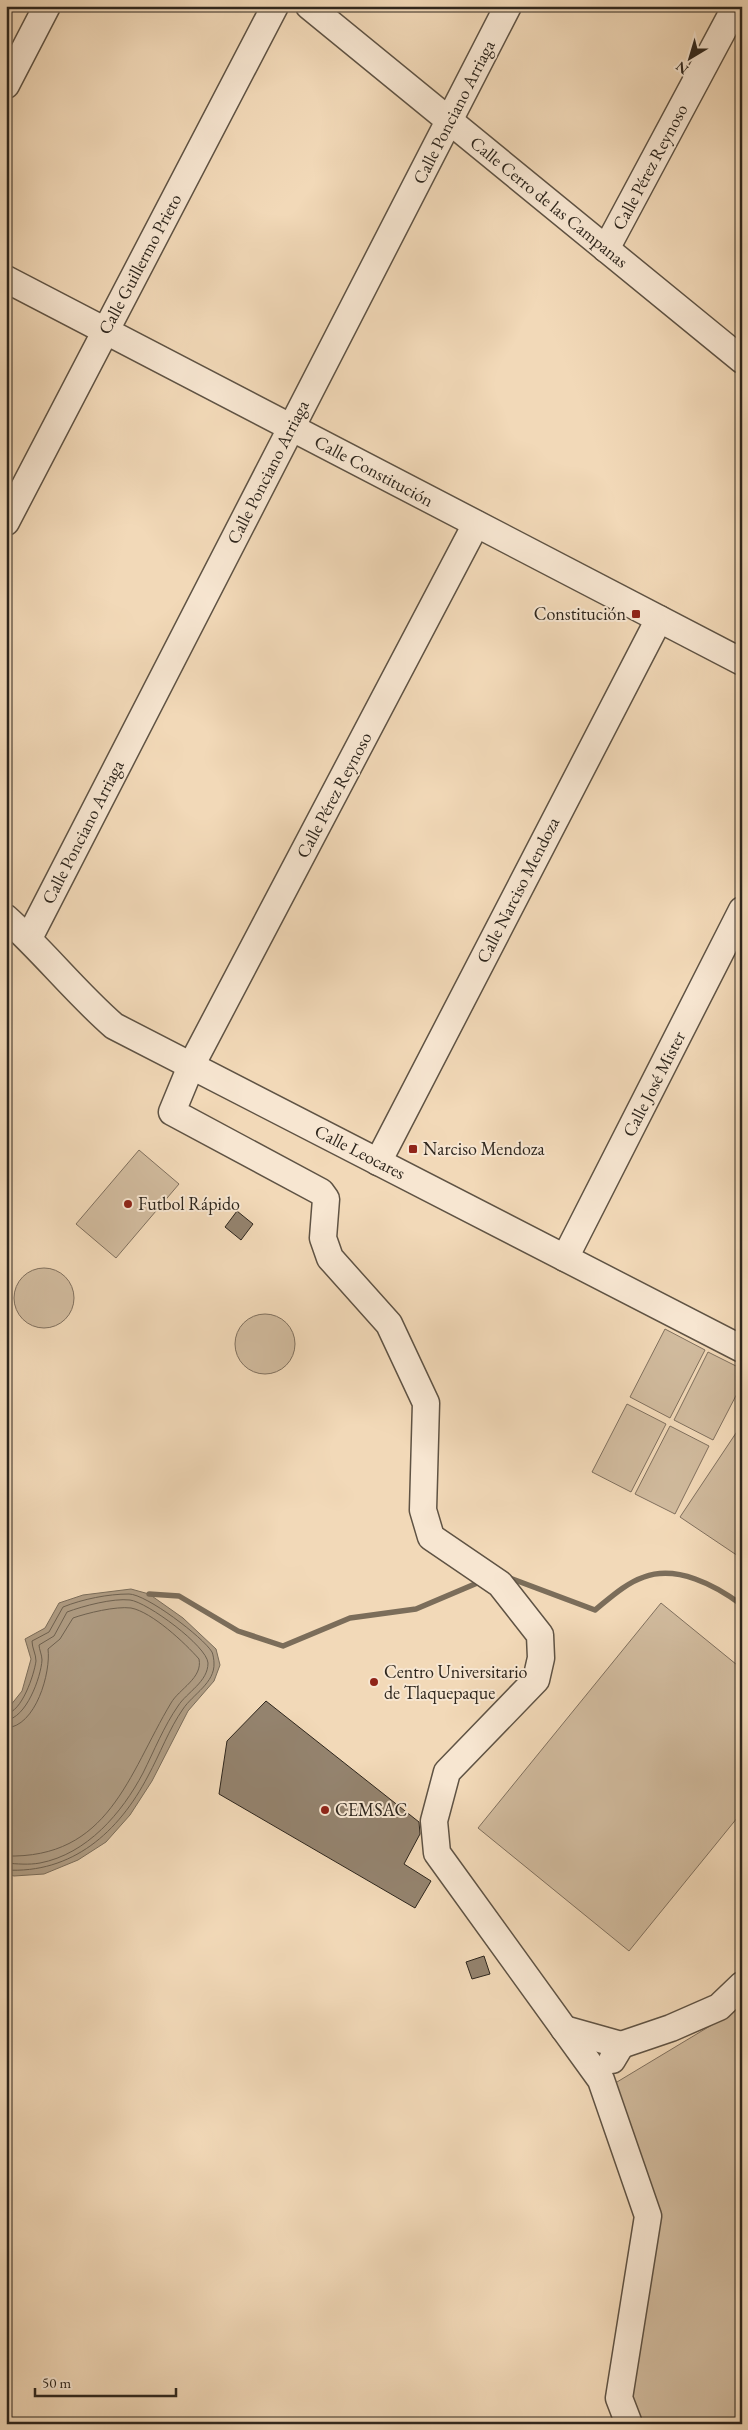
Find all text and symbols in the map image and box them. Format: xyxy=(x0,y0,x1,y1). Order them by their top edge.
north arrow xyxy=(666,32,716,82)
street label: Calle Ponciano Arriaga xyxy=(407,35,500,188)
text: N xyxy=(671,57,692,79)
street label: Calle Pérez Reynoso xyxy=(607,100,693,234)
street label: Calle Cerro de las Campanas xyxy=(466,131,633,273)
street label: Calle Guillermo Prieto xyxy=(93,189,186,338)
street label: Calle Ponciano Arriaga xyxy=(221,395,314,548)
street label: Calle Constitución xyxy=(311,430,438,512)
place label: Constitución xyxy=(534,602,626,625)
marker: Constitución xyxy=(630,608,642,620)
street label: Calle Pérez Reynoso xyxy=(291,728,377,862)
street label: Calle Ponciano Arriaga xyxy=(36,755,129,908)
street label: Calle Narciso Mendoza xyxy=(471,812,565,967)
street label: Calle José Mister xyxy=(617,1027,690,1141)
street label: Calle Leocares xyxy=(311,1119,410,1184)
place label: Narciso Mendoza xyxy=(423,1137,545,1160)
marker: Narciso Mendoza xyxy=(407,1143,419,1155)
place label: Futbol Rápido xyxy=(138,1192,240,1215)
marker: Futbol Rápido xyxy=(122,1198,134,1210)
place label: Centro Universitario de Tlaquepaque xyxy=(384,1660,528,1704)
marker: Centro Universitario de Tlaquepaque xyxy=(368,1676,380,1688)
place label: CEMSAC xyxy=(335,1798,407,1821)
marker: CEMSAC xyxy=(319,1804,331,1816)
scale bar xyxy=(35,2365,176,2397)
text: 50 m xyxy=(42,2373,71,2392)

